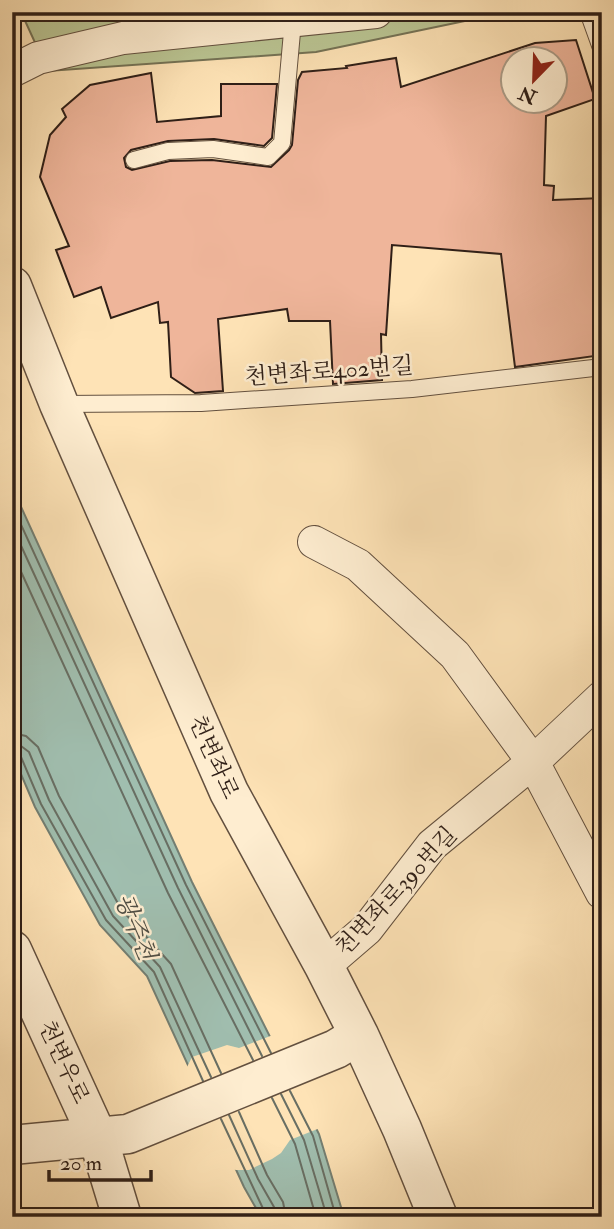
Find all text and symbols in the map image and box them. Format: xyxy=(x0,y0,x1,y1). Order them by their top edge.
north arrow xyxy=(498,46,568,116)
text: N xyxy=(514,80,541,109)
street label: 천변좌로402번길 xyxy=(244,351,414,391)
street label: 천변좌로 xyxy=(183,711,245,803)
street label: 천변좌로390번길 xyxy=(329,821,463,961)
water label: 광주천 xyxy=(108,889,163,967)
street label: 천변우로 xyxy=(32,1016,96,1108)
scale bar xyxy=(49,1138,150,1182)
text: 20 m xyxy=(60,1150,102,1177)

